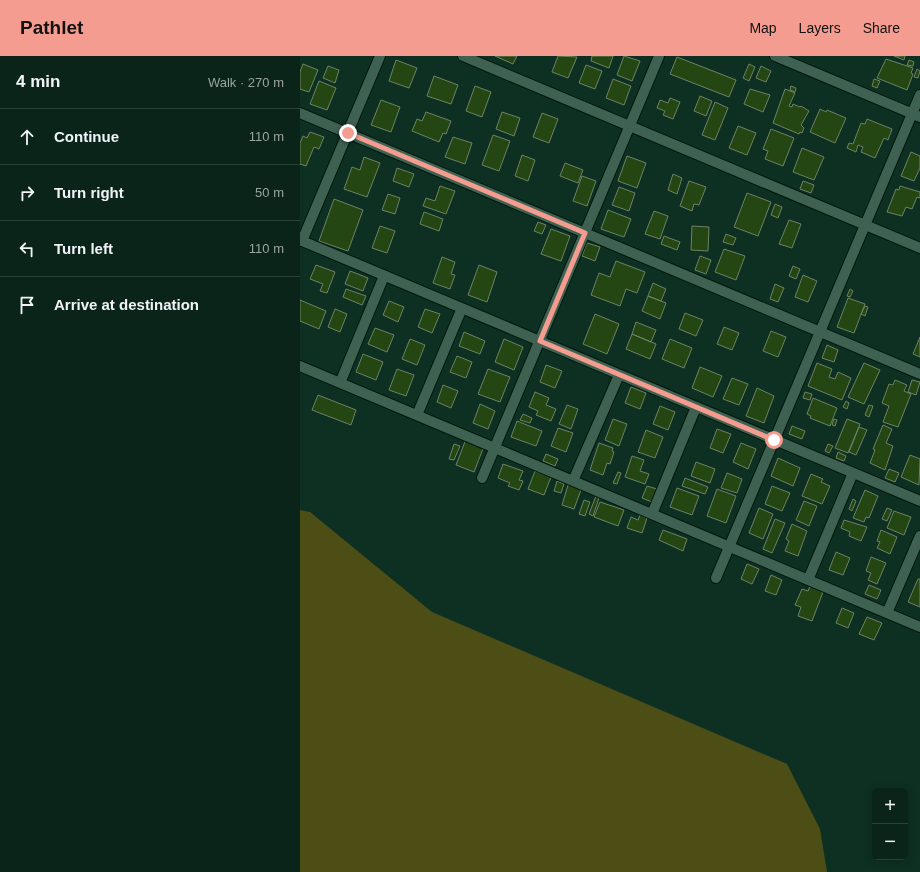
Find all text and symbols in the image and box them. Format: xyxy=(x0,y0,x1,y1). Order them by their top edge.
text: Pathlet xyxy=(20,17,83,38)
text: Map xyxy=(749,20,777,36)
text: Layers xyxy=(799,20,841,36)
text: Share xyxy=(863,20,900,36)
text: 4 min xyxy=(16,72,60,91)
text: Walk · 270 m xyxy=(208,75,284,90)
route end xyxy=(339,124,357,142)
icon: ahead xyxy=(16,126,38,148)
text: Continue xyxy=(54,128,119,145)
text: 110 m xyxy=(249,129,284,144)
icon: right xyxy=(16,182,38,204)
text: Turn right xyxy=(54,184,124,201)
text: 50 m xyxy=(255,185,284,200)
icon: left xyxy=(16,238,38,260)
text: Turn left xyxy=(54,240,113,257)
text: 110 m xyxy=(249,241,284,256)
icon: arrive xyxy=(16,294,38,316)
text: Arrive at destination xyxy=(54,296,199,313)
route start xyxy=(765,431,783,449)
map controls xyxy=(872,788,908,860)
button: + xyxy=(872,788,908,824)
button: − xyxy=(872,824,908,860)

